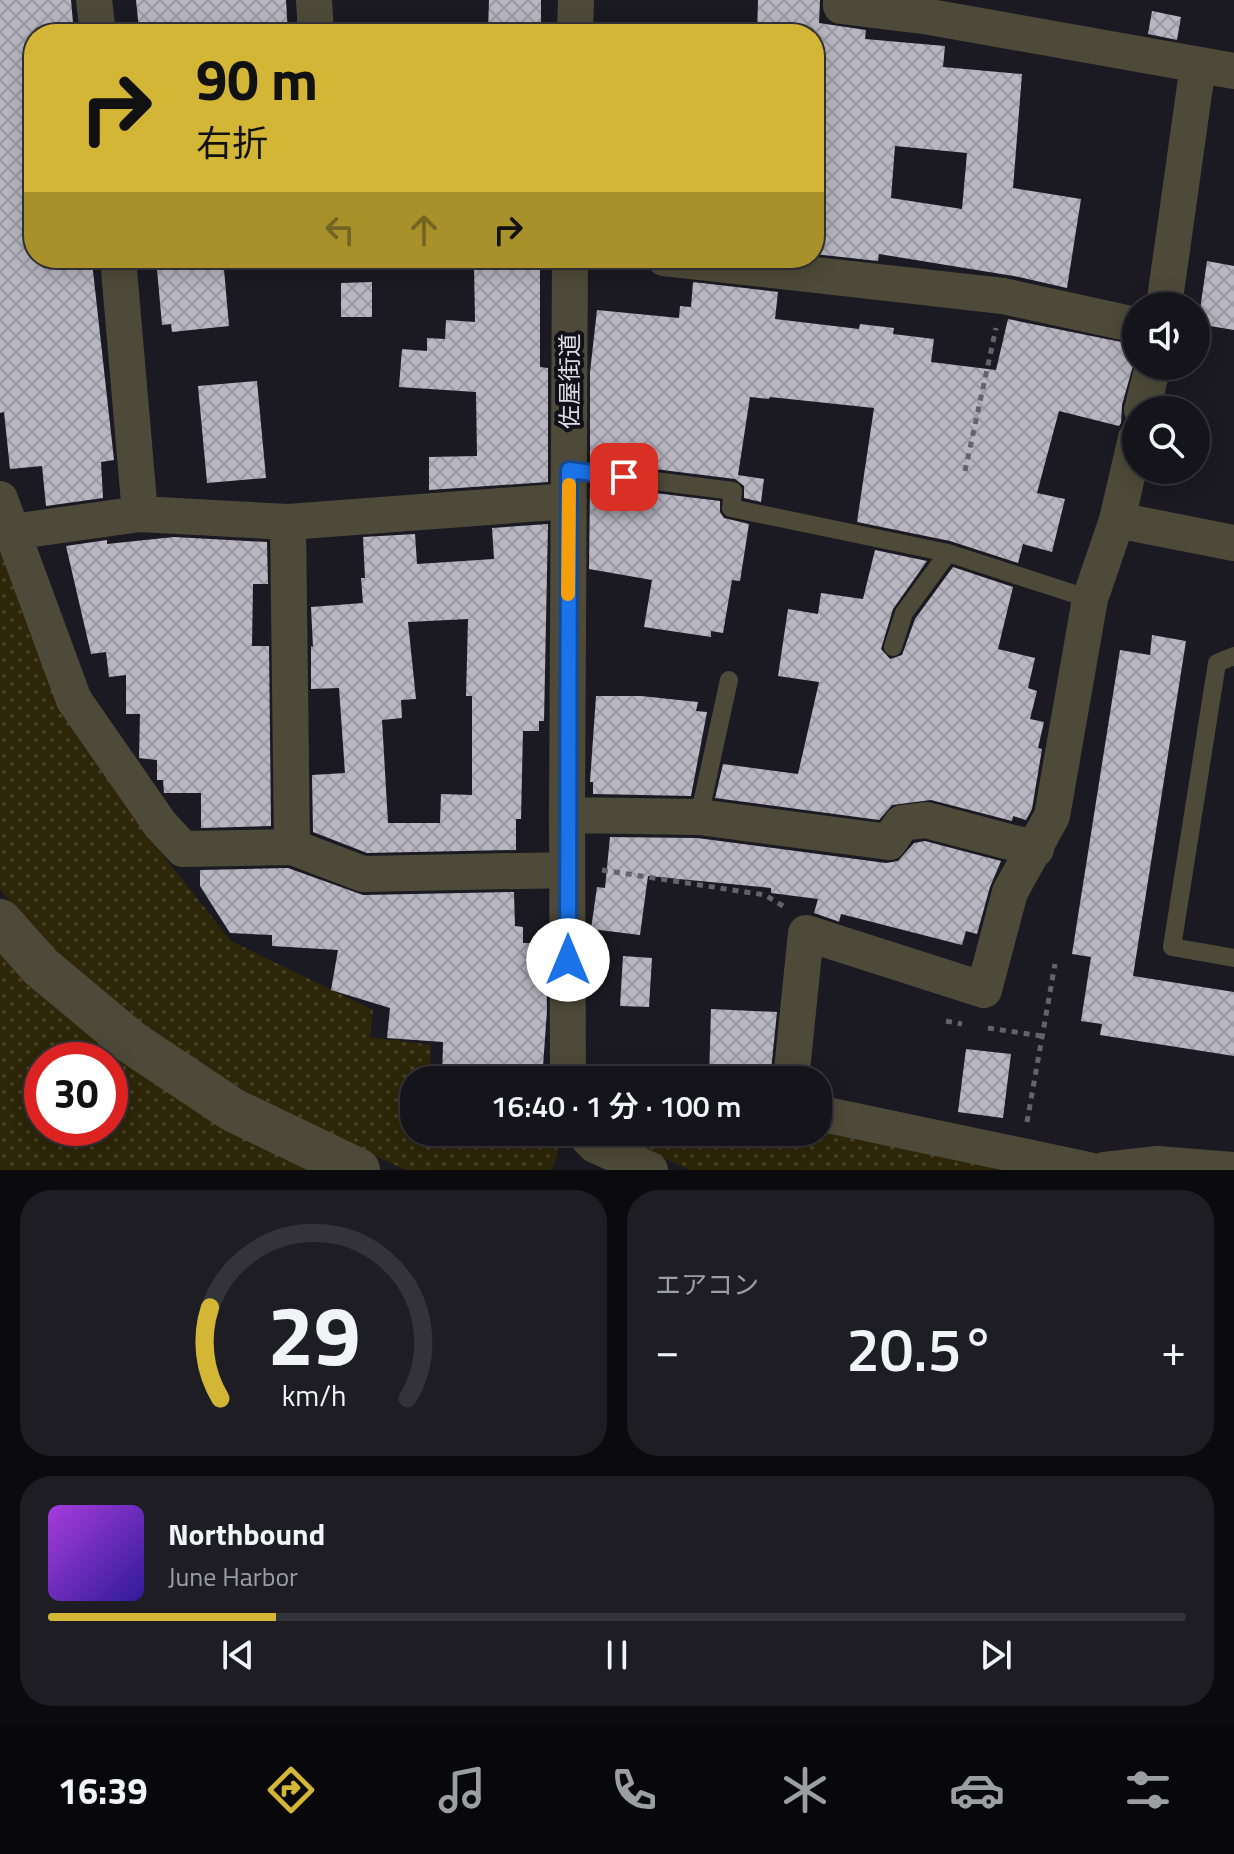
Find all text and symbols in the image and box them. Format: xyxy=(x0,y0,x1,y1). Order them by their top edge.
text: 90 m xyxy=(196,37,318,122)
icon: right xyxy=(64,56,168,160)
text: 右折 xyxy=(196,115,268,170)
icon: left xyxy=(318,208,362,252)
icon: ahead xyxy=(402,208,446,252)
icon: right xyxy=(486,208,530,252)
map controls xyxy=(1122,292,1210,484)
button: sound xyxy=(1122,292,1210,380)
street label: 佐屋街道 xyxy=(551,333,587,429)
button: search xyxy=(1122,396,1210,484)
pin xyxy=(590,443,658,511)
icon: arrive xyxy=(602,455,646,499)
position arrow xyxy=(526,918,610,1002)
speed limit sign: 30 xyxy=(24,1042,128,1146)
text: 16:40 · 1 分 · 100 m xyxy=(491,1083,741,1129)
text: エアコン xyxy=(655,1265,759,1304)
text: 29 xyxy=(267,1271,360,1397)
text: 20.5° xyxy=(846,1303,995,1394)
text: − xyxy=(655,1316,680,1383)
text: + xyxy=(1161,1316,1186,1383)
text: km/h xyxy=(281,1374,346,1417)
text: Northbound xyxy=(168,1511,325,1557)
text: June Harbor xyxy=(168,1557,298,1596)
icon: previous xyxy=(216,1633,260,1677)
icon: pause xyxy=(595,1633,639,1677)
icon: next xyxy=(974,1633,1018,1677)
icon: directions xyxy=(263,1762,319,1818)
icon: music xyxy=(434,1762,490,1818)
icon: phone xyxy=(606,1762,662,1818)
icon: climate xyxy=(777,1762,833,1818)
icon: car xyxy=(949,1762,1005,1818)
icon: filters xyxy=(1120,1762,1176,1818)
text: 16:39 xyxy=(58,1763,148,1818)

